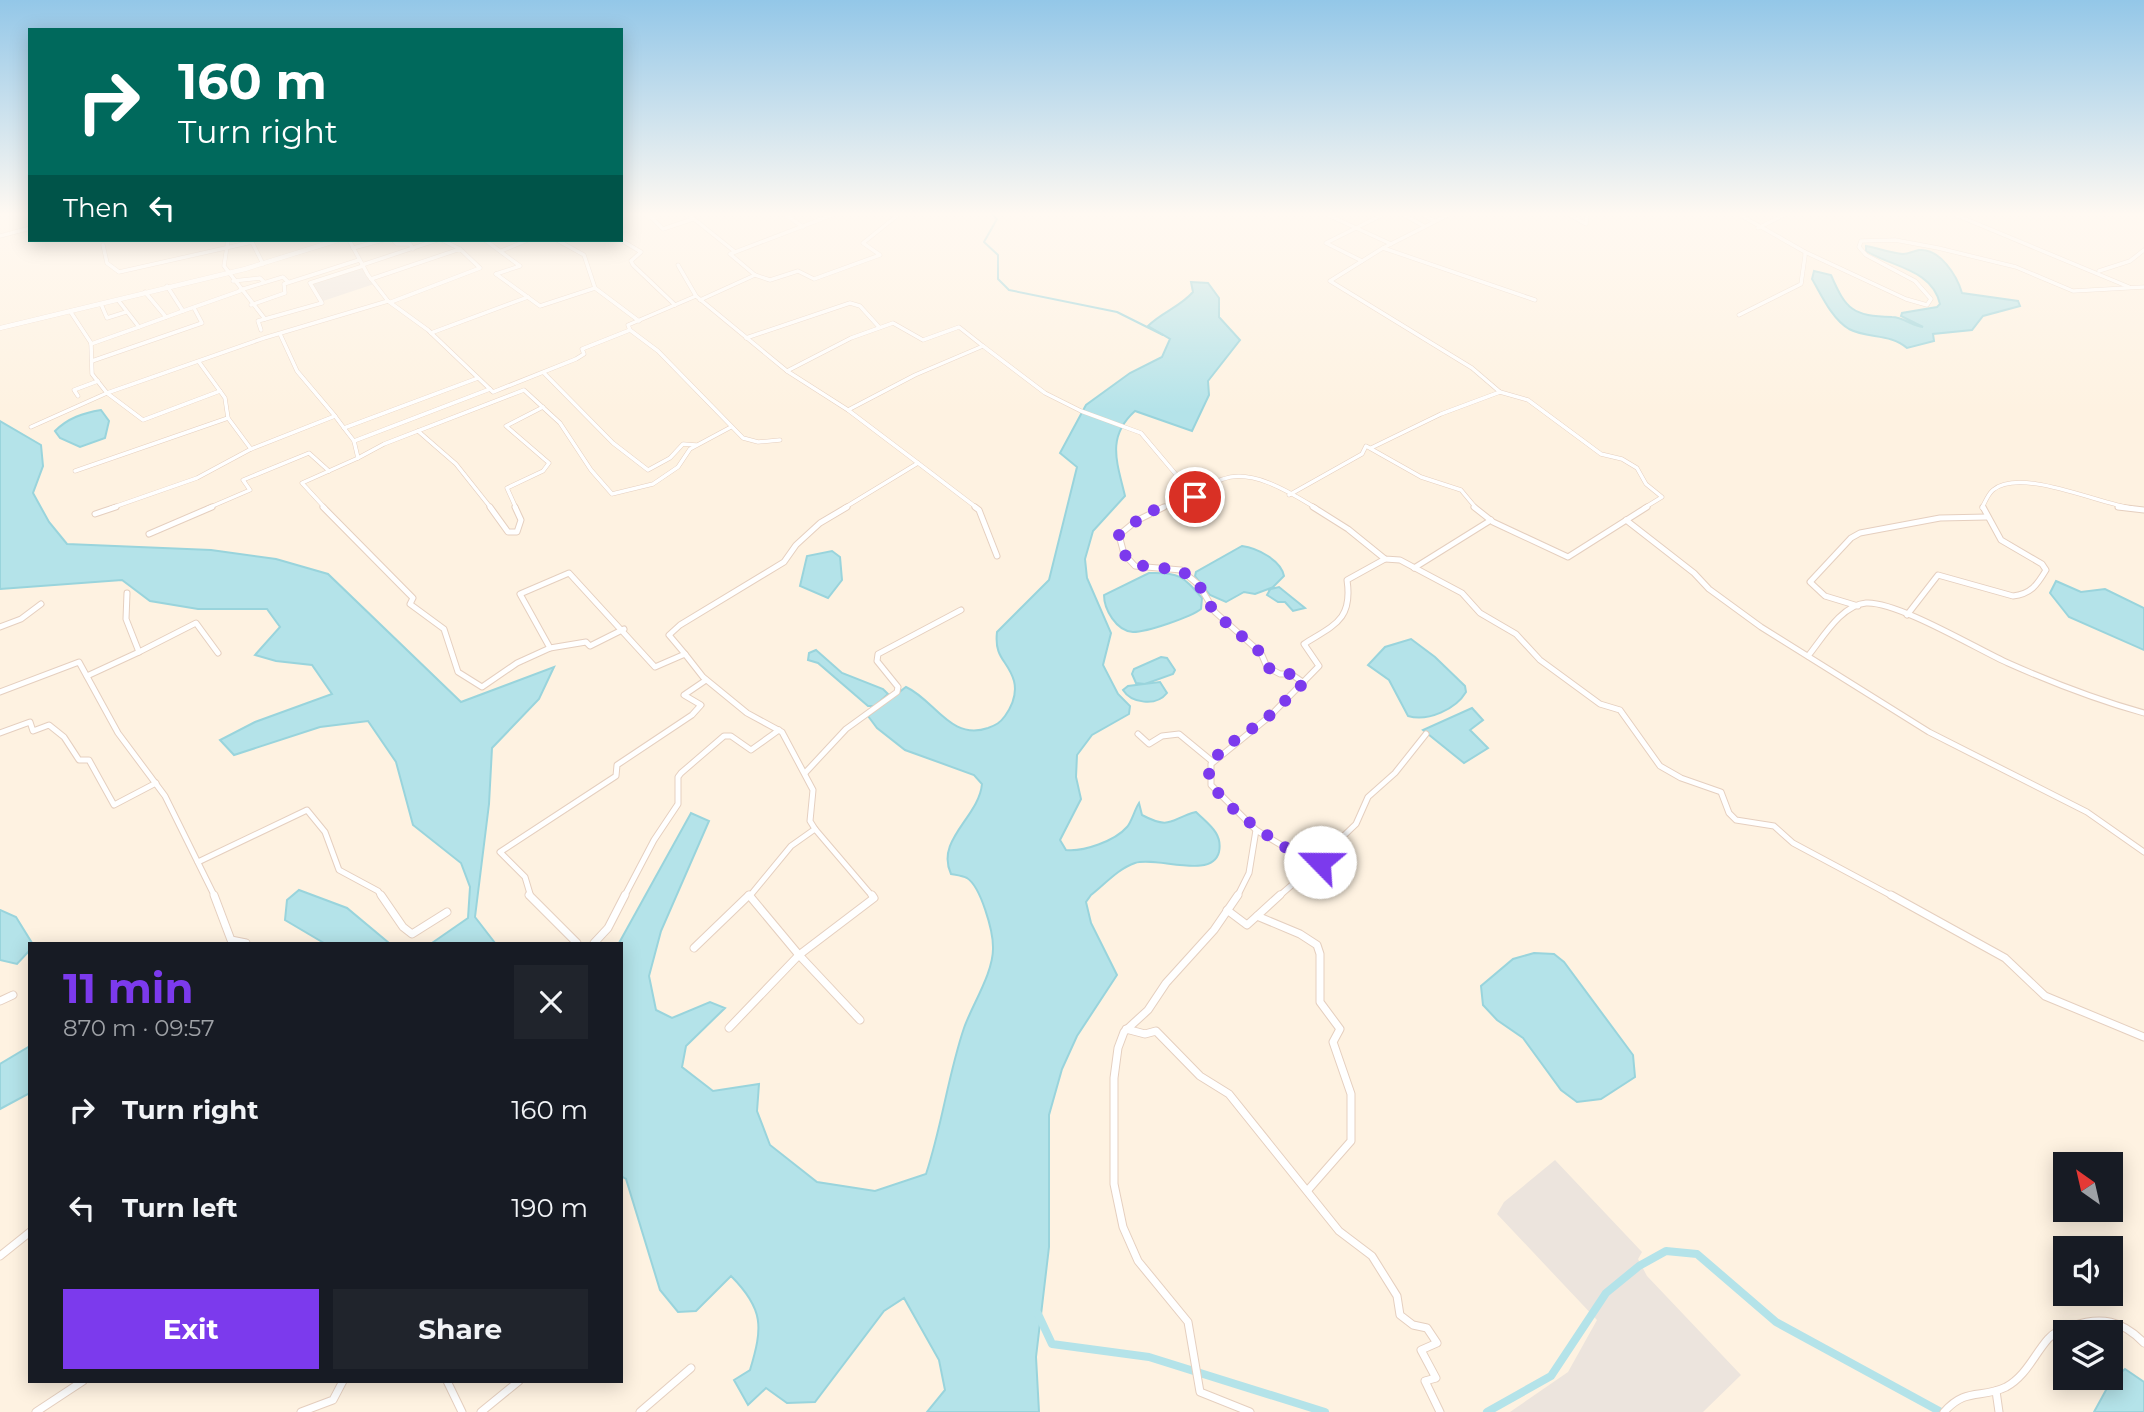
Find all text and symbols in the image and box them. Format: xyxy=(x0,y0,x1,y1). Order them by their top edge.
text: 160 m xyxy=(178,52,327,111)
icon: right xyxy=(63,56,154,147)
text: Turn right xyxy=(178,112,338,151)
icon: left xyxy=(143,189,181,227)
text: Then xyxy=(63,192,129,224)
pin xyxy=(1165,467,1225,527)
icon: arrive xyxy=(1176,478,1214,516)
position arrow xyxy=(1283,825,1357,899)
text: 11 min xyxy=(63,962,194,1014)
button: close xyxy=(514,965,588,1039)
text: 870 m · 09:57 xyxy=(63,1014,215,1042)
icon: right xyxy=(63,1091,101,1129)
text: Turn right xyxy=(122,1094,258,1126)
text: 160 m xyxy=(511,1094,588,1126)
north arrow xyxy=(2053,1152,2123,1222)
map controls xyxy=(2053,1152,2123,1390)
icon: left xyxy=(63,1189,101,1227)
text: Turn left xyxy=(122,1192,238,1224)
text: 190 m xyxy=(511,1192,588,1224)
button: sound xyxy=(2053,1236,2123,1306)
button: Exit xyxy=(63,1289,319,1369)
button: Share xyxy=(333,1289,588,1369)
button: layers xyxy=(2053,1320,2123,1390)

